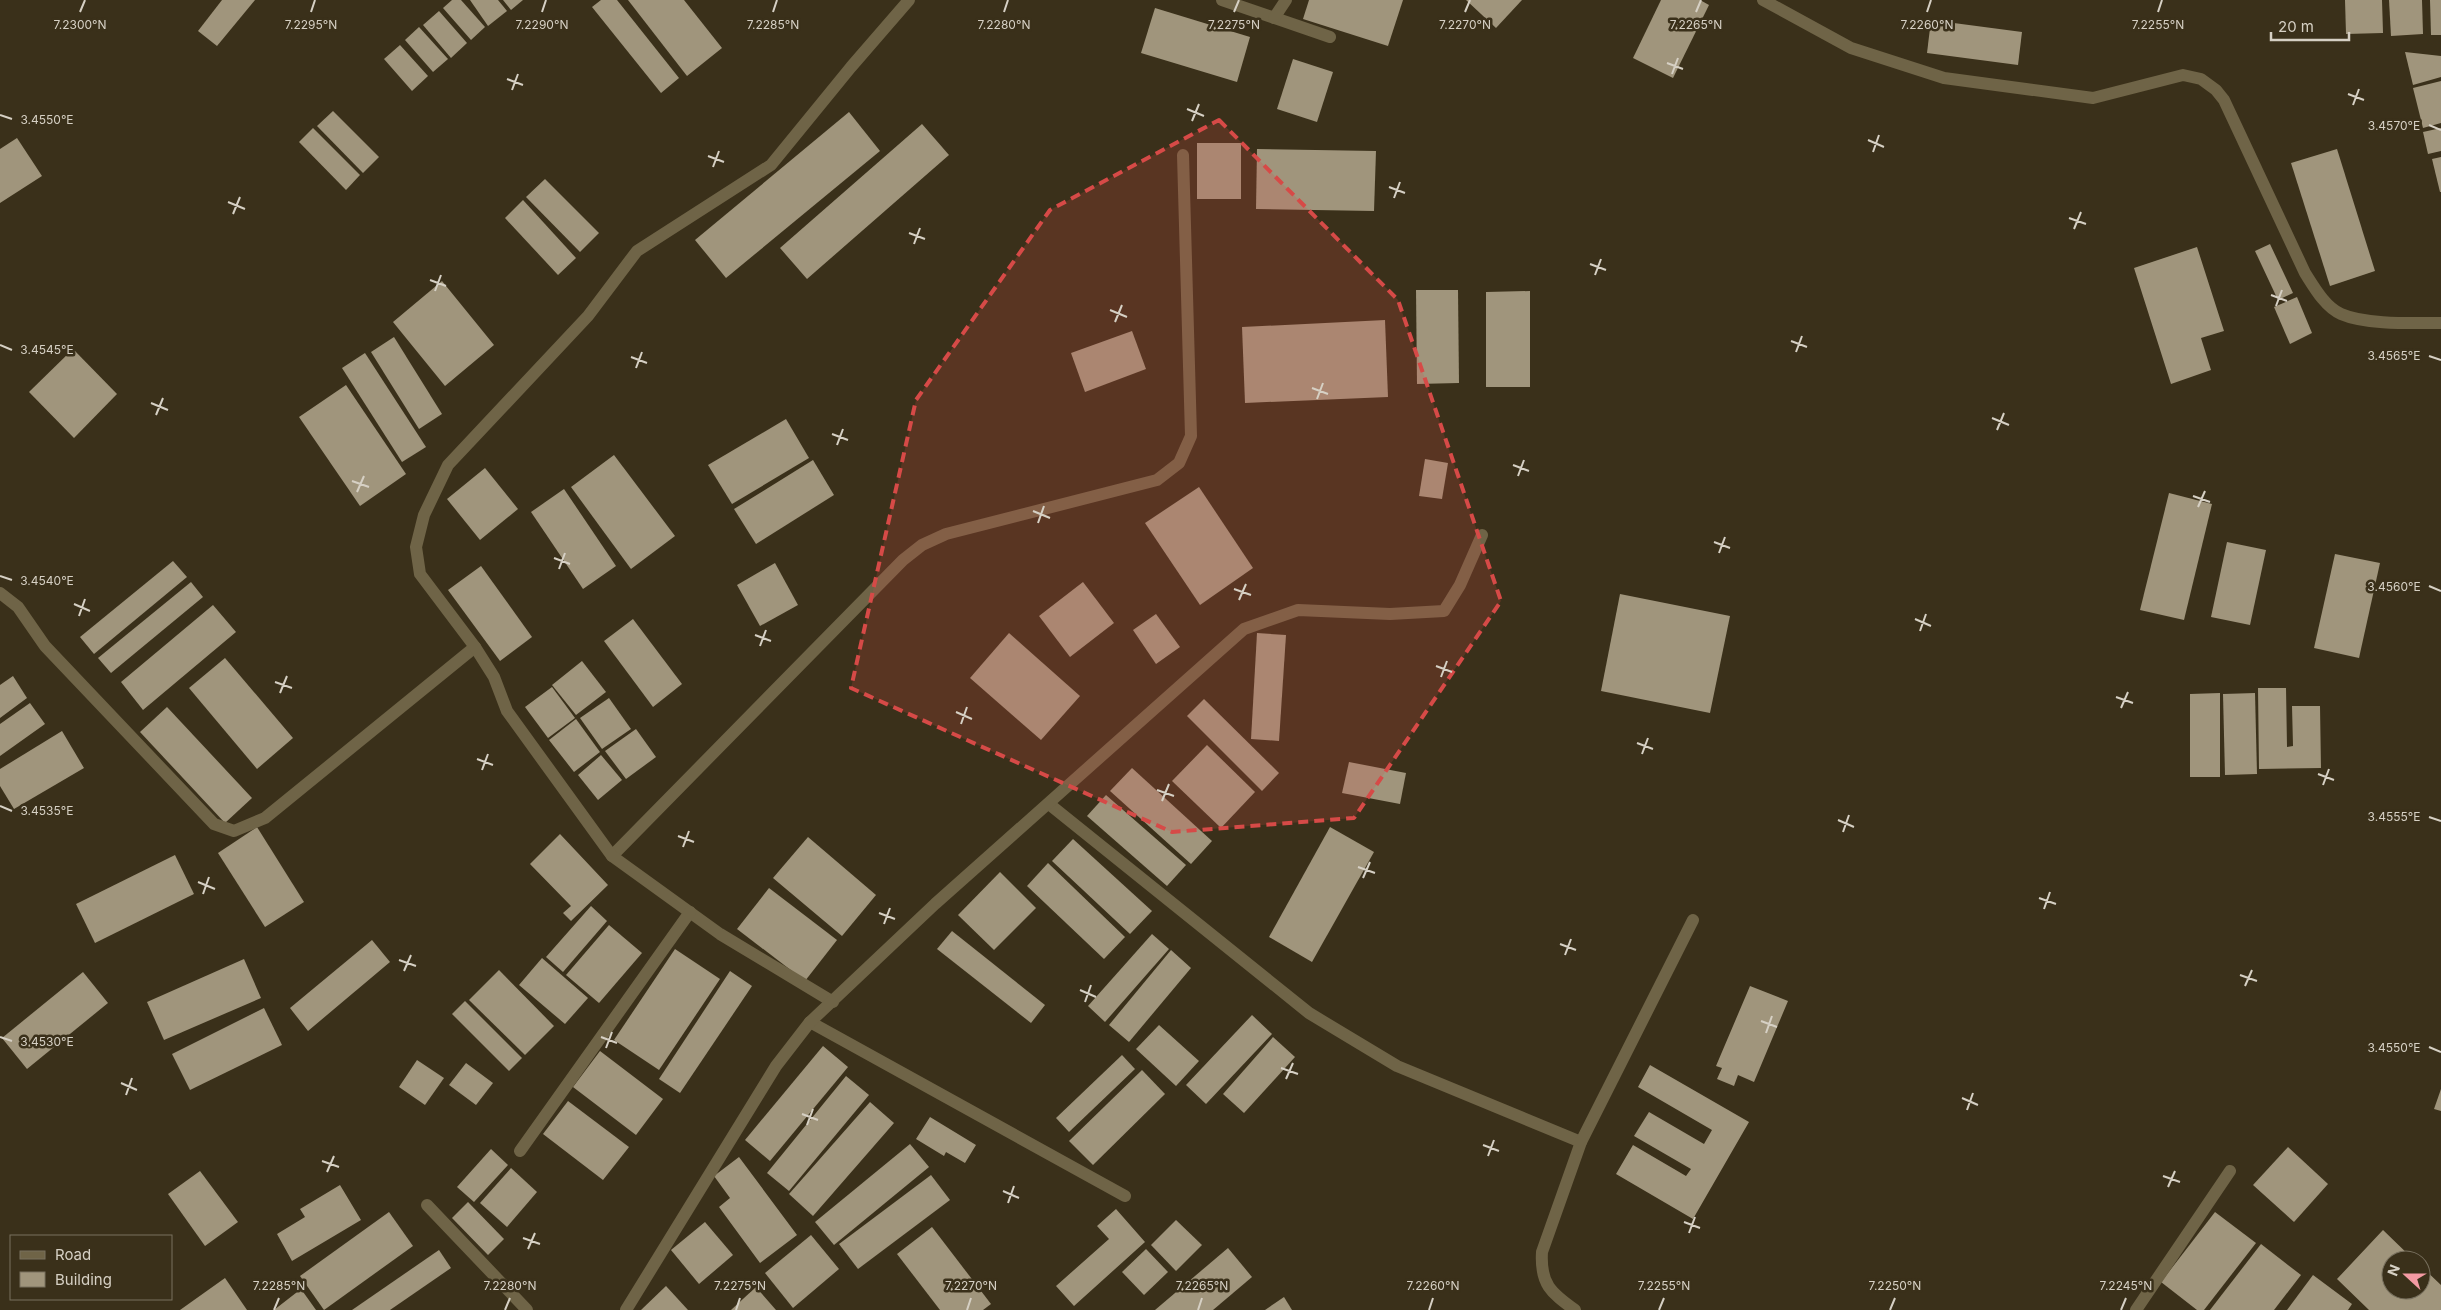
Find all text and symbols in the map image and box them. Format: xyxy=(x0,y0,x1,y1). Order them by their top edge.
scale bar xyxy=(2271,10,2348,42)
text: 7.2300°N xyxy=(53,17,107,32)
text: 7.2295°N xyxy=(285,17,337,32)
text: 7.2290°N xyxy=(516,17,568,32)
text: 7.2285°N xyxy=(747,17,799,32)
text: 7.2280°N xyxy=(978,17,1030,32)
text: 7.2275°N xyxy=(1208,17,1260,32)
text: 7.2270°N xyxy=(1439,17,1491,32)
text: 7.2265°N xyxy=(1670,17,1722,32)
text: 7.2260°N xyxy=(1901,17,1953,32)
text: 7.2255°N xyxy=(2132,17,2184,32)
text: 20 m xyxy=(2278,17,2314,36)
text: 3.4550°E xyxy=(20,112,74,127)
text: 3.4570°E xyxy=(2368,118,2420,133)
text: 3.4545°E xyxy=(20,342,74,357)
text: 3.4565°E xyxy=(2367,348,2421,363)
text: 3.4540°E xyxy=(20,573,74,588)
text: 3.4560°E xyxy=(2367,579,2421,594)
text: 3.4535°E xyxy=(20,803,74,818)
text: 3.4555°E xyxy=(2368,809,2420,824)
text: 3.4530°E xyxy=(20,1034,74,1049)
text: 3.4550°E xyxy=(2367,1040,2421,1055)
legend xyxy=(10,1235,172,1300)
text: Road xyxy=(55,1245,91,1264)
north arrow xyxy=(2381,1250,2431,1300)
text: N xyxy=(2384,1262,2403,1278)
text: Building xyxy=(55,1270,112,1289)
text: 7.2285°N xyxy=(253,1278,305,1293)
text: 7.2280°N xyxy=(484,1278,536,1293)
text: 7.2275°N xyxy=(714,1278,766,1293)
text: 7.2270°N xyxy=(945,1278,997,1293)
text: 7.2265°N xyxy=(1176,1278,1228,1293)
text: 7.2260°N xyxy=(1407,1278,1459,1293)
text: 7.2255°N xyxy=(1638,1278,1690,1293)
text: 7.2250°N xyxy=(1869,1278,1921,1293)
text: 7.2245°N xyxy=(2100,1278,2152,1293)

